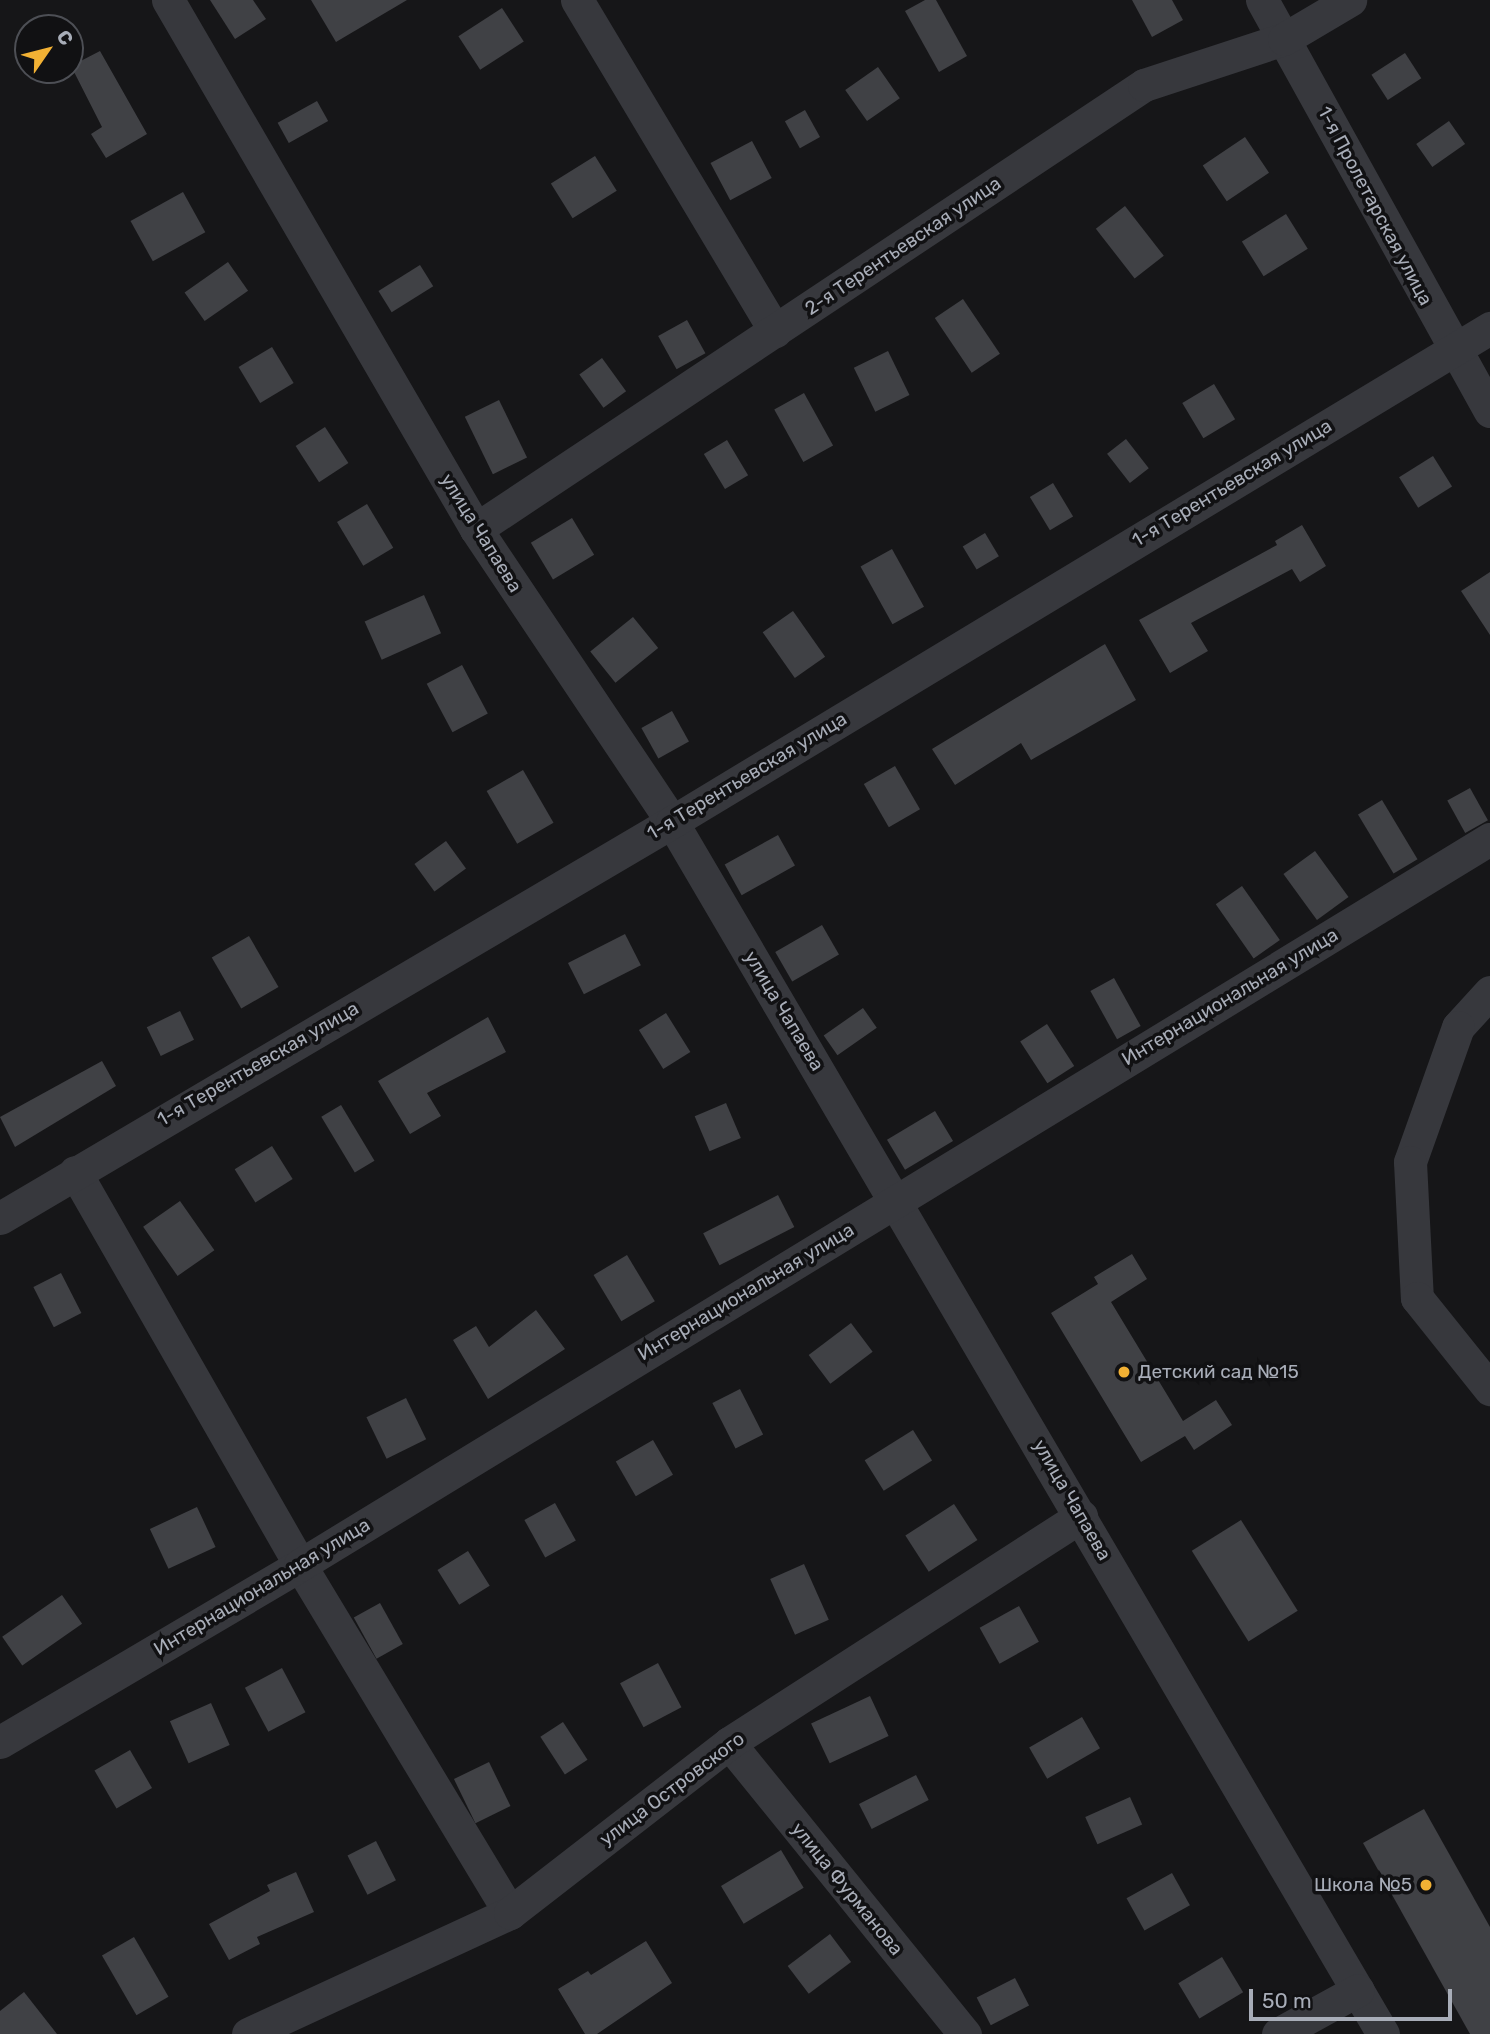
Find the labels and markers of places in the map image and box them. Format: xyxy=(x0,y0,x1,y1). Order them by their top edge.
place label: Детский сад №15 xyxy=(1138,1361,1299,1383)
marker: Детский сад №15 xyxy=(1116,1364,1132,1380)
place label: Школа №5 xyxy=(1314,1874,1412,1896)
marker: Школа №5 xyxy=(1418,1877,1434,1893)

